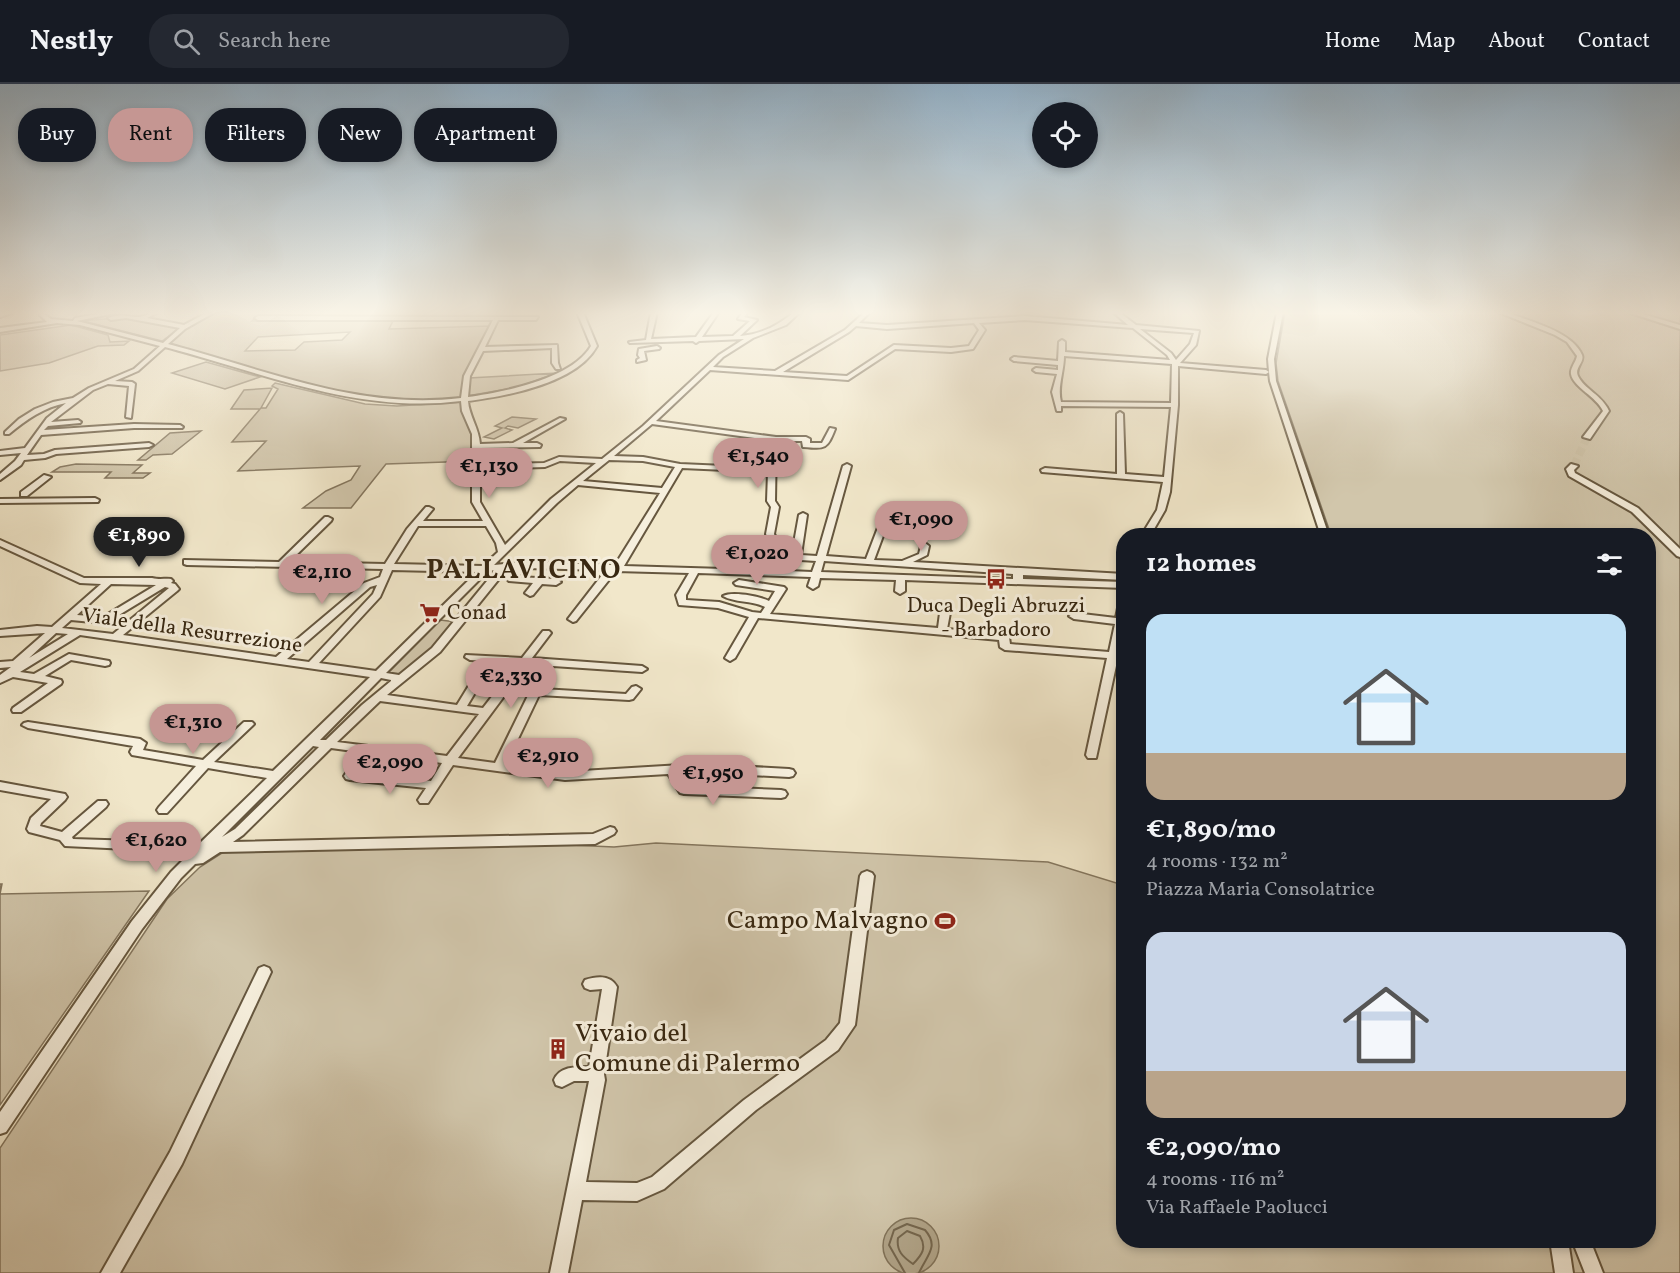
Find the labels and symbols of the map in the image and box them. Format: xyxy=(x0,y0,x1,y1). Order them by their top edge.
pin: €1,540 xyxy=(709,438,807,489)
pin: €1,130 xyxy=(440,448,538,499)
pin: €1,090 xyxy=(872,501,970,552)
pin: €1,890 xyxy=(90,517,188,568)
pin: €1,020 xyxy=(708,535,806,586)
district label: PALLAVICINO xyxy=(426,552,622,590)
pin: €2,110 xyxy=(273,554,371,605)
bus stop icon: Duca Degli Abruzzi - Barbadoro xyxy=(984,567,1008,591)
place label: Duca Degli Abruzzi - Barbadoro xyxy=(907,592,1085,645)
place label: Conad xyxy=(447,599,507,628)
street label: Viale della Resurrezione xyxy=(80,601,304,661)
supermarket icon: Conad xyxy=(418,601,442,625)
pin: €2,330 xyxy=(462,658,560,709)
pin: €1,310 xyxy=(144,704,242,755)
pin: €2,910 xyxy=(499,738,597,789)
pin: €2,090 xyxy=(341,744,439,795)
pin: €1,950 xyxy=(664,755,762,806)
pin: €1,620 xyxy=(107,822,205,873)
place label: Campo Malvagno xyxy=(727,903,928,939)
sports icon: Campo Malvagno xyxy=(933,909,957,933)
place label: Vivaio del Comune di Palermo xyxy=(575,1016,800,1082)
building icon: Vivaio del Comune di Palermo xyxy=(546,1037,570,1061)

